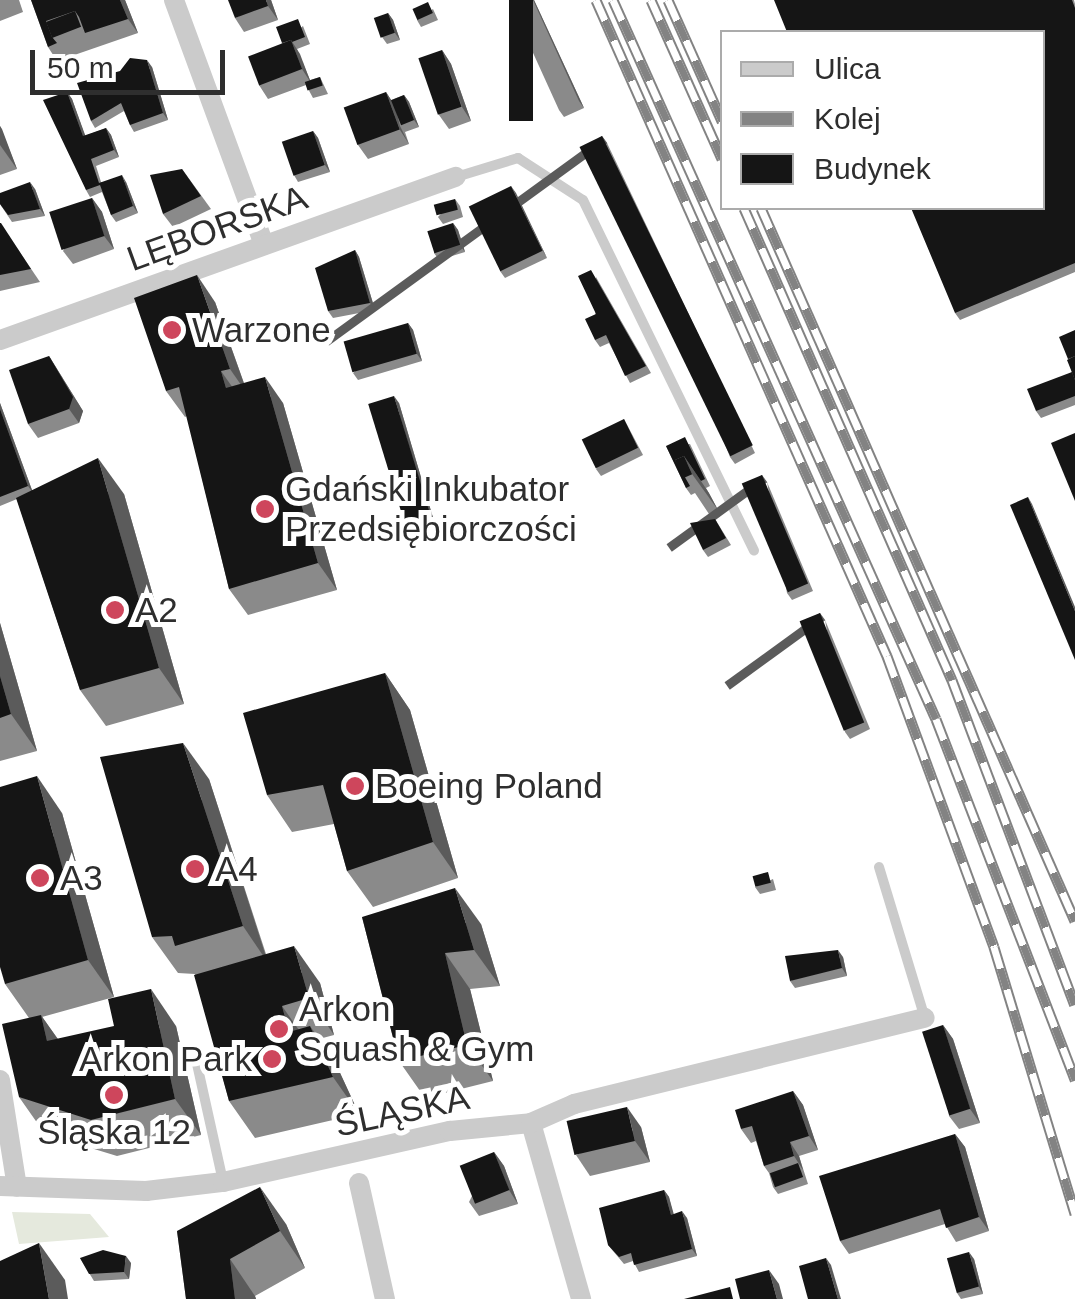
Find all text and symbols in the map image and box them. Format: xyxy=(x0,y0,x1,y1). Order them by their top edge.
scale bar xyxy=(35,30,230,92)
legend xyxy=(720,30,1045,210)
text: 50 m xyxy=(47,51,114,84)
text: Ulica xyxy=(814,52,881,85)
text: Kolej xyxy=(814,102,881,135)
text: Budynek xyxy=(814,152,931,185)
street label: LĘBORSKA xyxy=(121,176,313,280)
place label: Warzone xyxy=(192,309,331,351)
marker: Warzone xyxy=(161,319,183,341)
place label: Gdański Inkubator Przedsiębiorczości xyxy=(285,468,577,550)
marker: Gdański Inkubator Przedsiębiorczości xyxy=(254,498,276,520)
place label: A2 xyxy=(135,589,178,631)
marker: A2 xyxy=(104,599,126,621)
place label: Boeing Poland xyxy=(375,765,603,807)
marker: Boeing Poland xyxy=(344,775,366,797)
place label: A4 xyxy=(215,848,258,890)
place label: A3 xyxy=(60,857,103,899)
marker: A4 xyxy=(184,858,206,880)
marker: A3 xyxy=(29,867,51,889)
place label: Arkon Squash & Gym xyxy=(299,988,534,1070)
marker: Arkon Squash & Gym xyxy=(268,1018,290,1040)
place label: Arkon Park xyxy=(79,1038,252,1080)
marker: Arkon Park xyxy=(261,1048,283,1070)
street label: ŚLĄSKA xyxy=(331,1076,473,1146)
marker: Śląska 12 xyxy=(103,1084,125,1106)
place label: Śląska 12 xyxy=(37,1111,191,1153)

